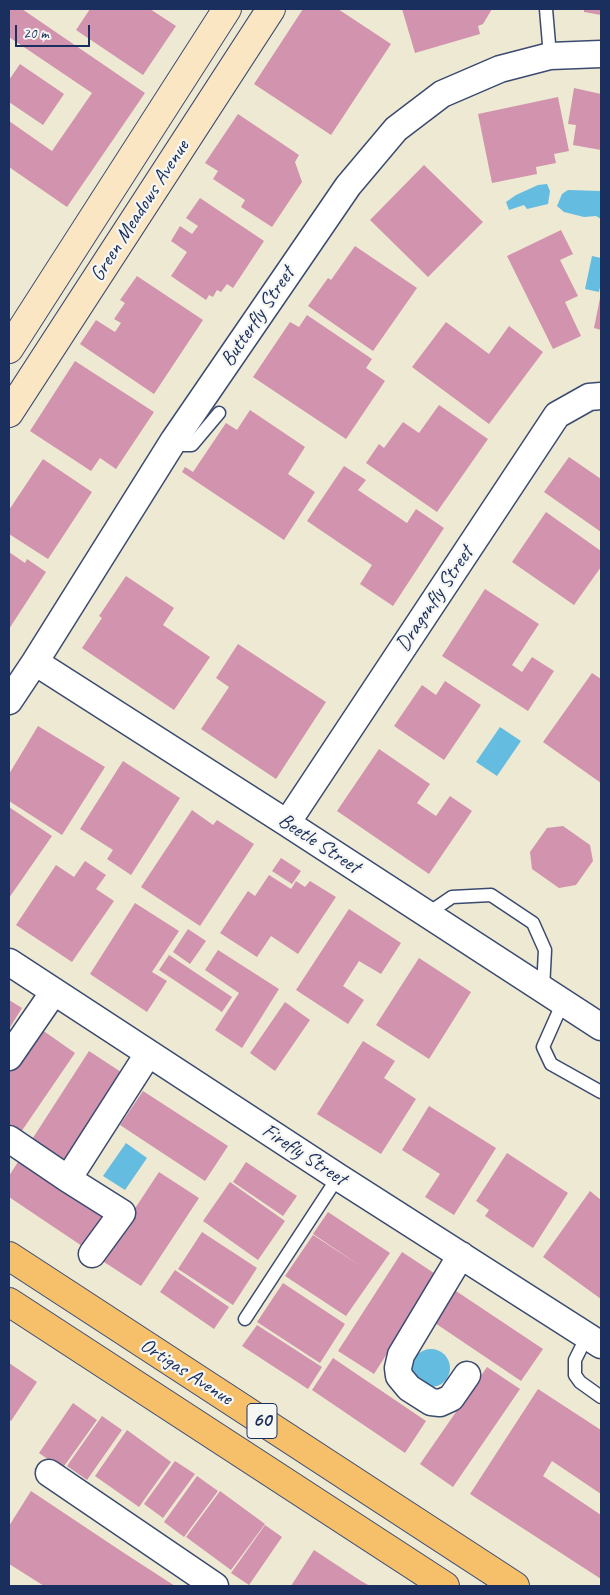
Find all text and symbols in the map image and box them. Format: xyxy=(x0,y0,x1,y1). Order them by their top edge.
scale bar xyxy=(18,15,92,47)
text: 20 m xyxy=(23,24,49,43)
street label: Green Meadows Avenue xyxy=(85,136,195,286)
street label: Butterfly Street xyxy=(216,262,300,372)
street label: Dragonfly Street xyxy=(391,542,479,656)
street label: Beetle Street xyxy=(273,808,365,880)
street label: Firefly Street xyxy=(257,1118,351,1192)
street label: Ortigas Avenue xyxy=(135,1333,237,1411)
road number: 60 xyxy=(247,1404,277,1438)

